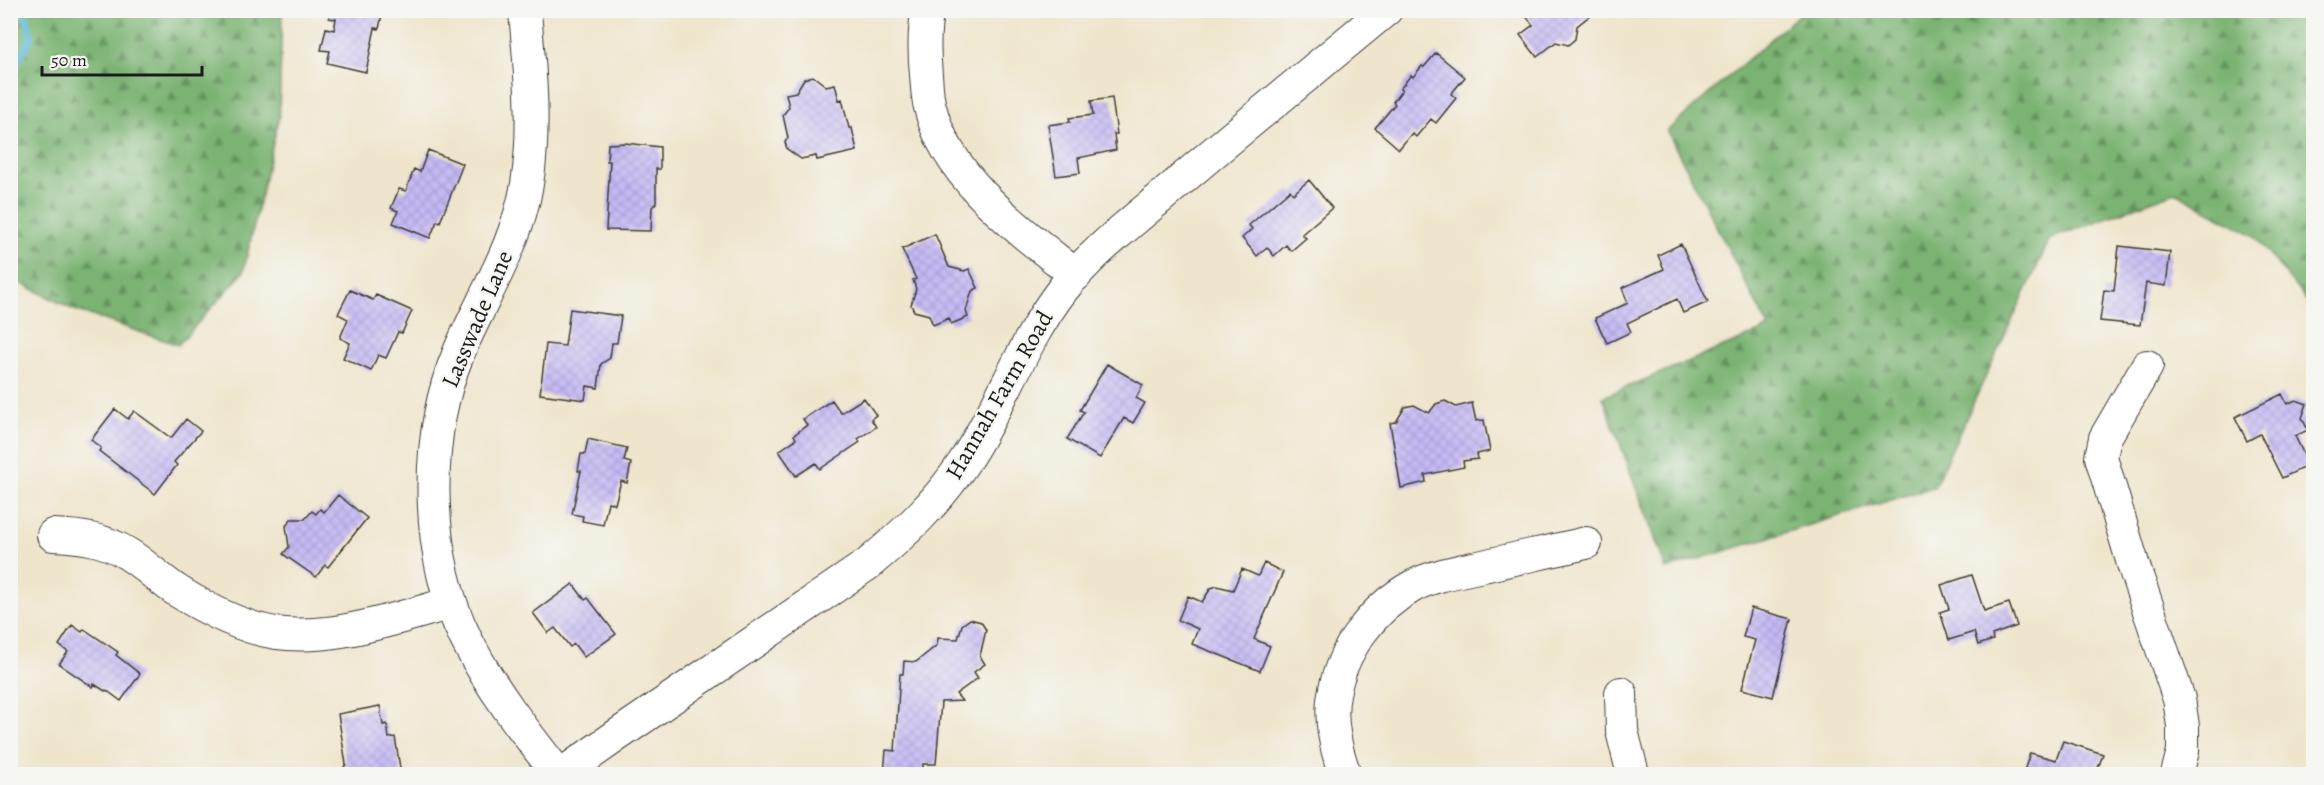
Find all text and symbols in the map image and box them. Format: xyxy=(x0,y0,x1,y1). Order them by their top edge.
scale bar xyxy=(42,39,202,77)
text: 50 m xyxy=(51,48,87,72)
street label: Lasswade Lane xyxy=(434,246,520,392)
street label: Hannah Farm Road xyxy=(938,305,1060,485)

